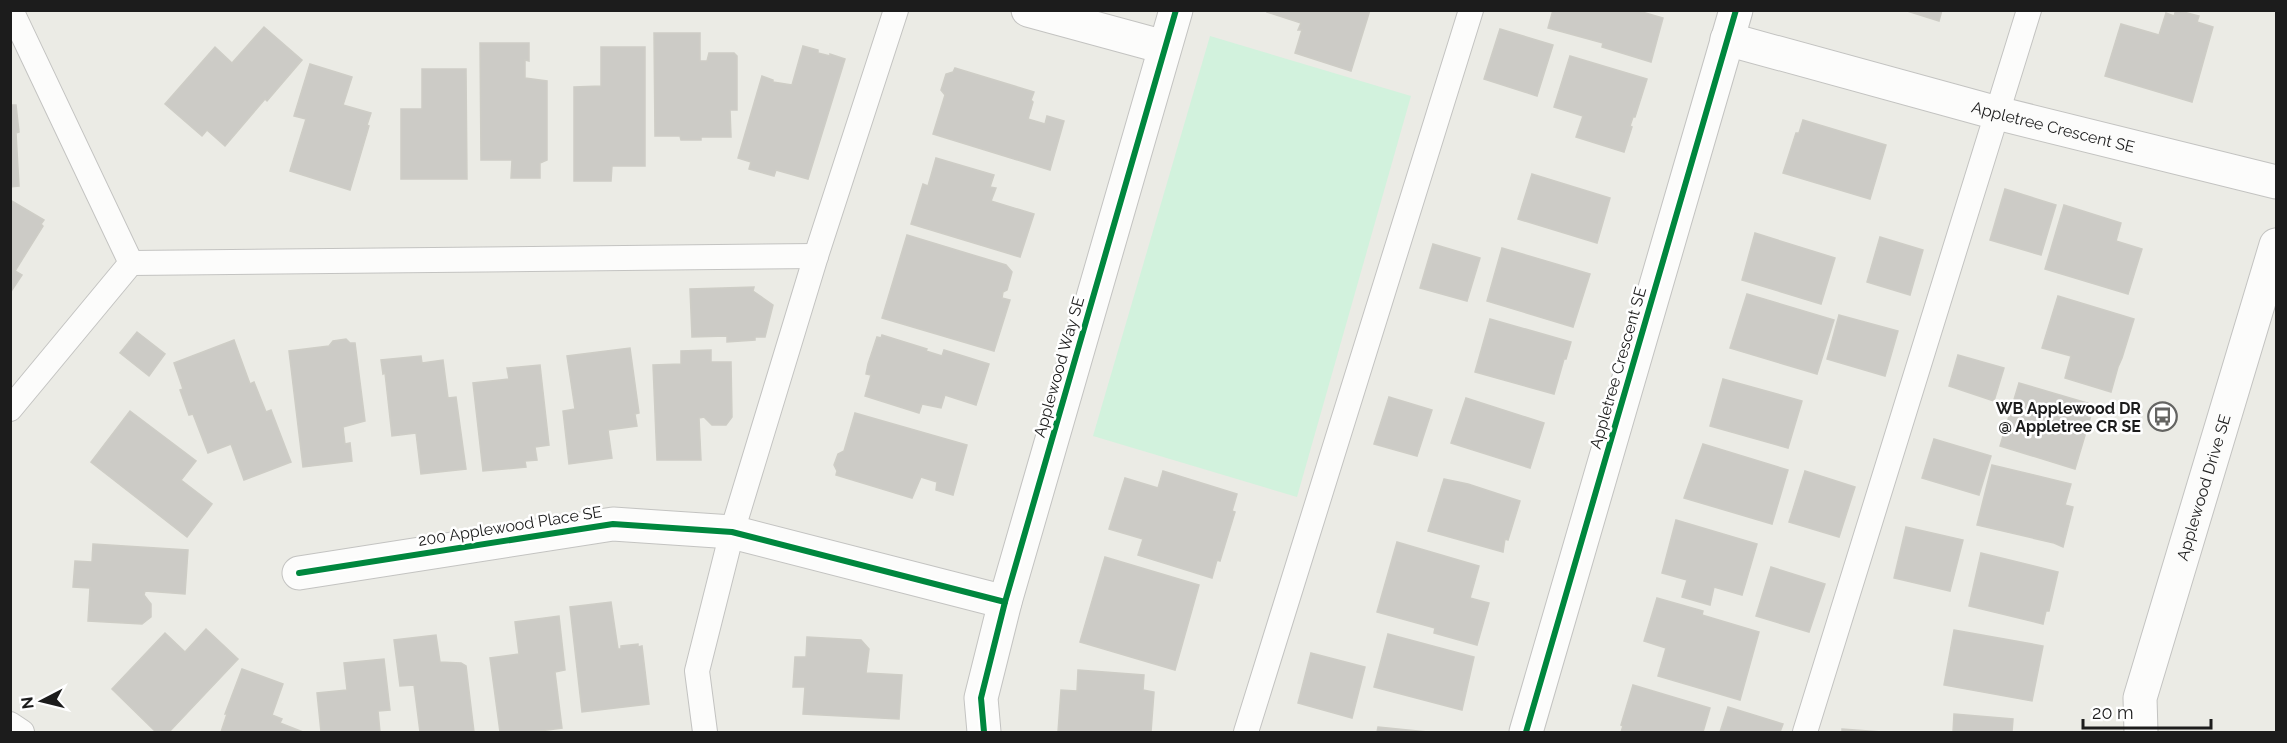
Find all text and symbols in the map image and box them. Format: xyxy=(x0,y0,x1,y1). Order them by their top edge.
street label: Appletree Crescent SE xyxy=(1970,97,2137,156)
street label: Appletree Crescent SE xyxy=(1586,285,1650,451)
street label: Applewood Way SE xyxy=(1030,294,1088,440)
place label: WB Applewood DR @ Appletree CR SE xyxy=(1996,399,2141,436)
bus stop icon: WB Applewood DR @ Appletree CR SE xyxy=(2146,401,2178,433)
street label: Applewood Drive SE xyxy=(2172,412,2234,563)
street label: 200 Applewood Place SE xyxy=(417,502,604,550)
north arrow xyxy=(12,671,72,731)
scale bar xyxy=(2083,692,2210,730)
text: N xyxy=(17,696,38,710)
text: 20 m xyxy=(2092,702,2134,723)

